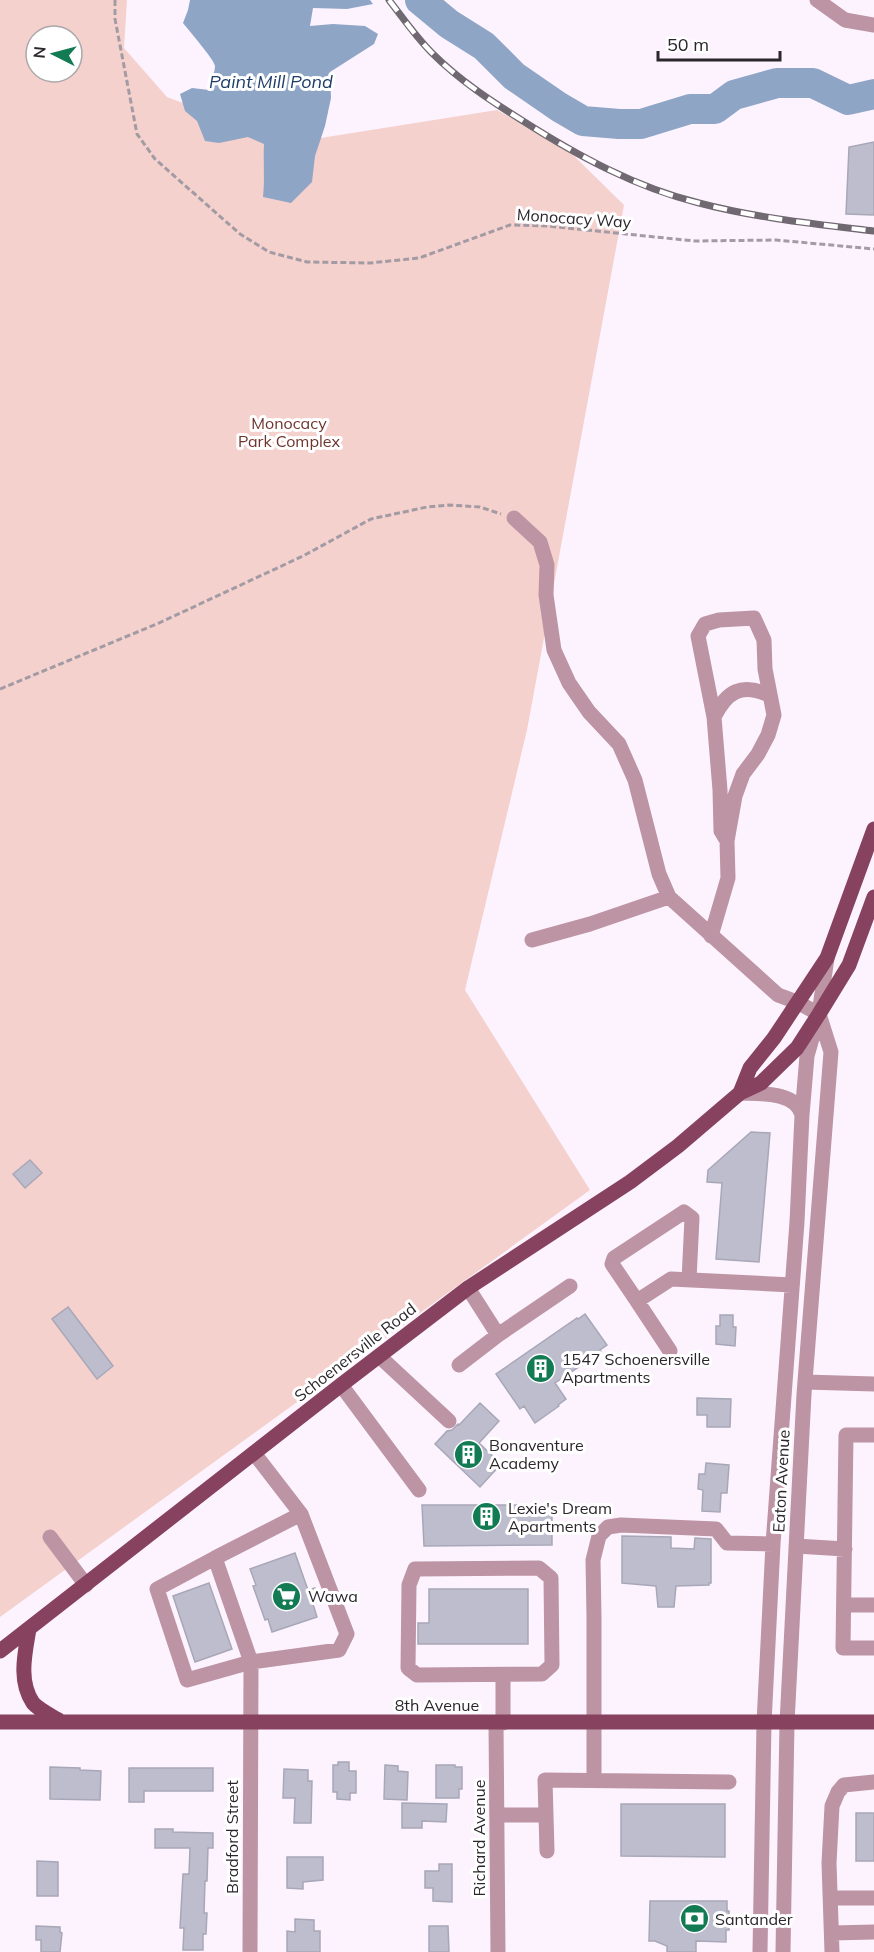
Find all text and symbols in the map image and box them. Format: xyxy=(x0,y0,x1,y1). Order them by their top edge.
north arrow xyxy=(24,24,84,84)
scale bar xyxy=(658,24,780,62)
text: 50 m xyxy=(667,33,709,56)
text: N xyxy=(29,45,50,59)
water label: Paint Mill Pond xyxy=(209,70,333,93)
street label: Monocacy Way xyxy=(516,204,632,232)
park label: Monocacy Park Complex xyxy=(238,413,340,451)
street label: Schoenersville Road xyxy=(290,1298,420,1406)
place label: 1547 Schoenersville Apartments xyxy=(562,1349,710,1387)
building icon: 1547 Schoenersville Apartments xyxy=(525,1352,557,1384)
street label: Eaton Avenue xyxy=(768,1429,794,1533)
place label: Bonaventure Academy xyxy=(489,1435,584,1473)
building icon: Bonaventure Academy xyxy=(452,1438,484,1470)
place label: Lexie's Dream Apartments xyxy=(508,1498,612,1536)
building icon: Lexie's Dream Apartments xyxy=(471,1501,503,1533)
supermarket icon: Wawa xyxy=(271,1580,303,1612)
place label: Wawa xyxy=(308,1586,358,1606)
street label: 8th Avenue xyxy=(395,1695,479,1715)
street label: Bradford Street xyxy=(222,1780,242,1894)
street label: Richard Avenue xyxy=(469,1780,489,1897)
bank icon: Santander xyxy=(678,1903,710,1935)
place label: Santander xyxy=(715,1909,793,1929)

